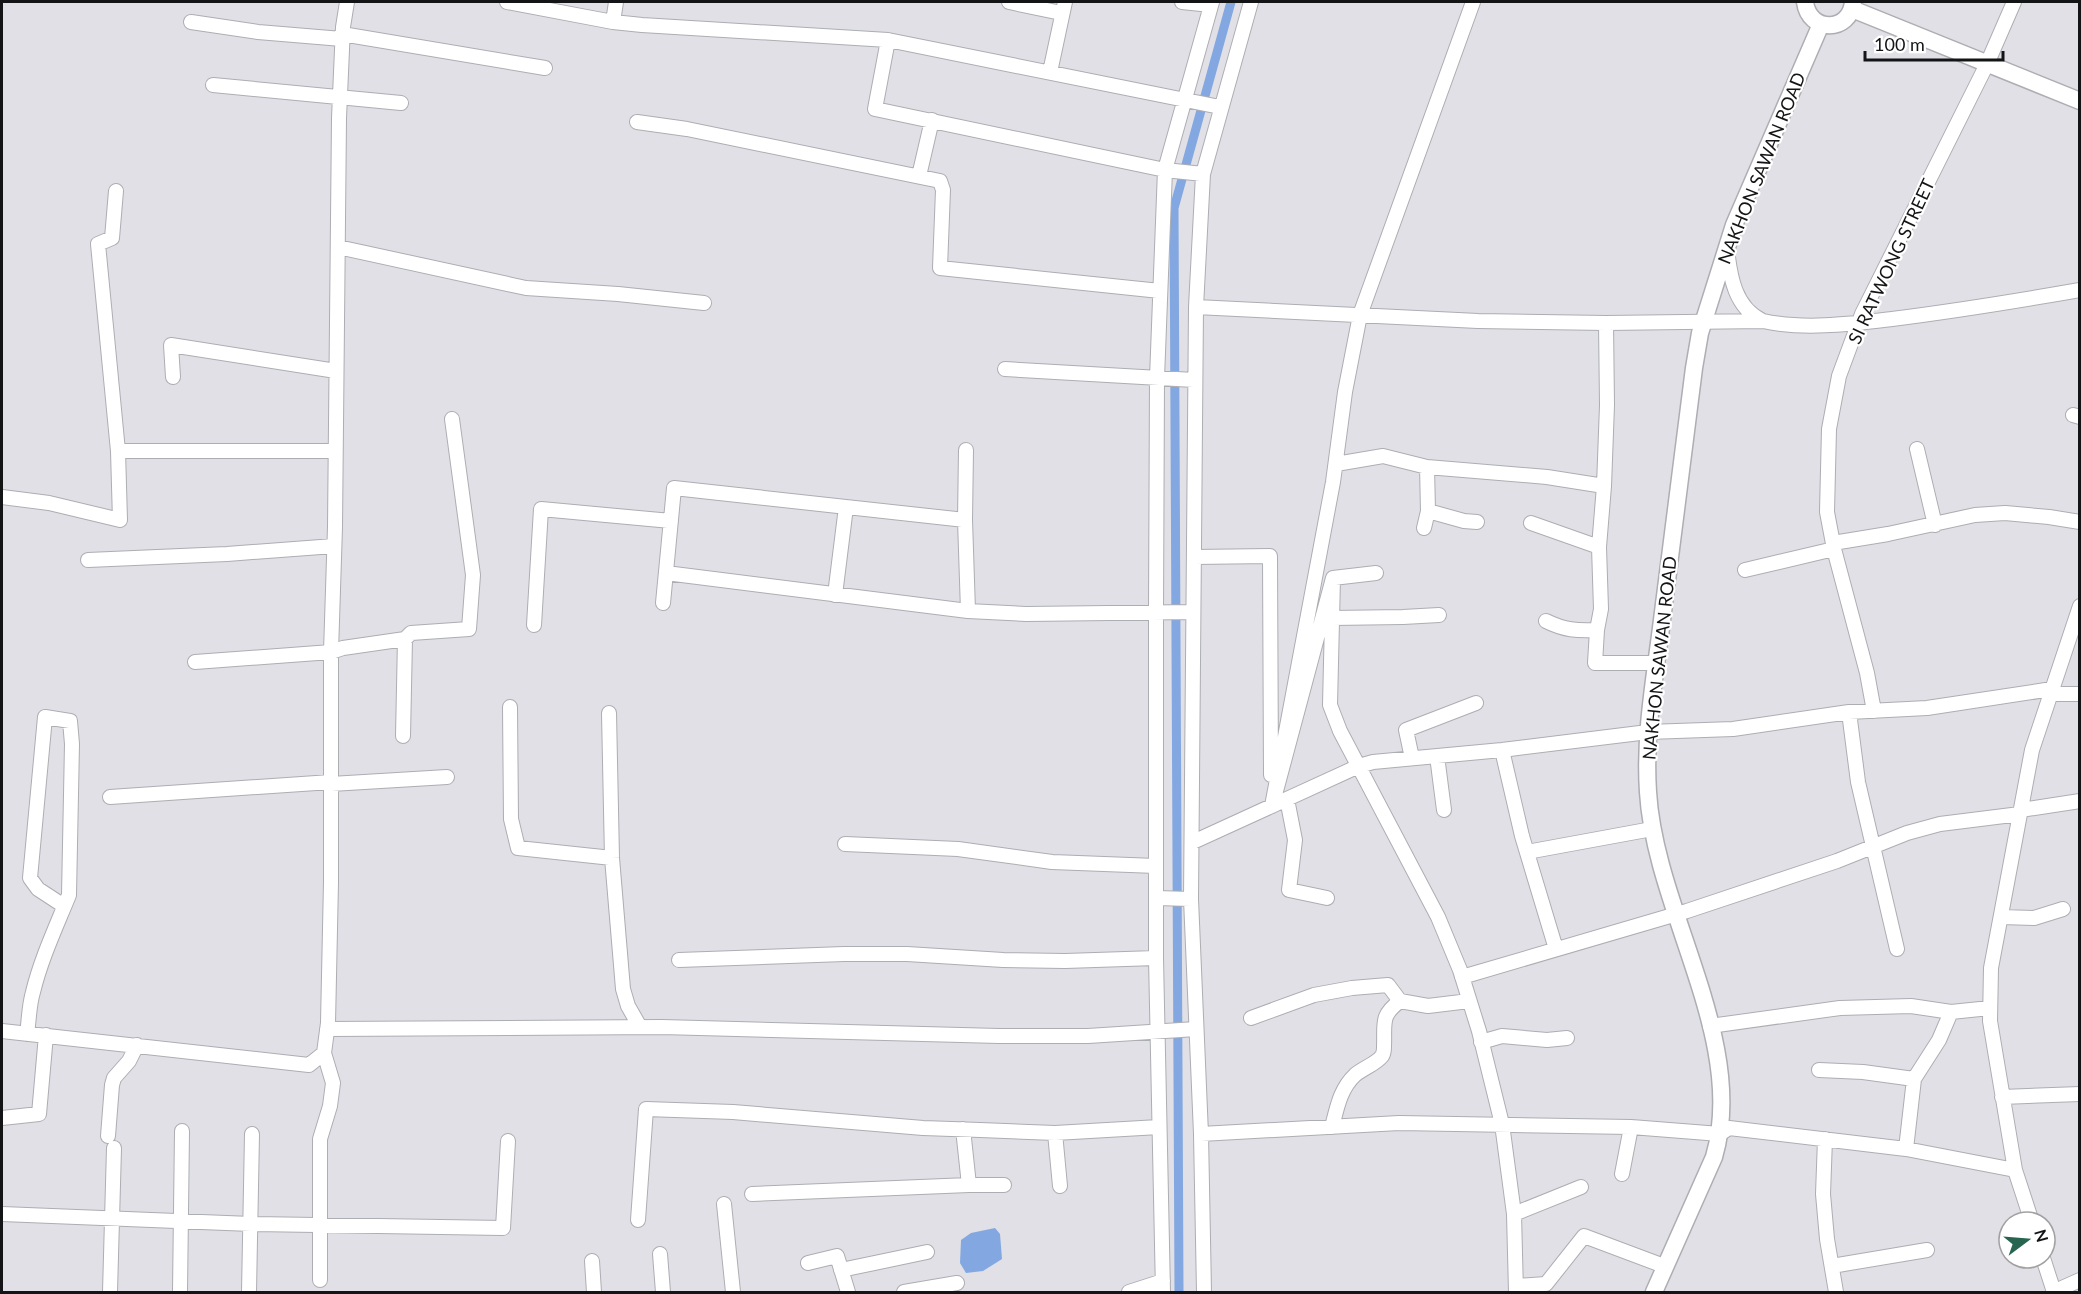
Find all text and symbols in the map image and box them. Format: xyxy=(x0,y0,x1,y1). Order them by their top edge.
scale bar xyxy=(1865,24,2003,62)
text: 100 m xyxy=(1874,33,1925,55)
street label: NAKHON SAWAN ROAD xyxy=(1712,69,1810,267)
street label: SI RATWONG STREET xyxy=(1843,175,1939,347)
street label: NAKHON SAWAN ROAD xyxy=(1637,555,1681,761)
north arrow xyxy=(1997,1210,2057,1270)
text: N xyxy=(2031,1227,2053,1244)

